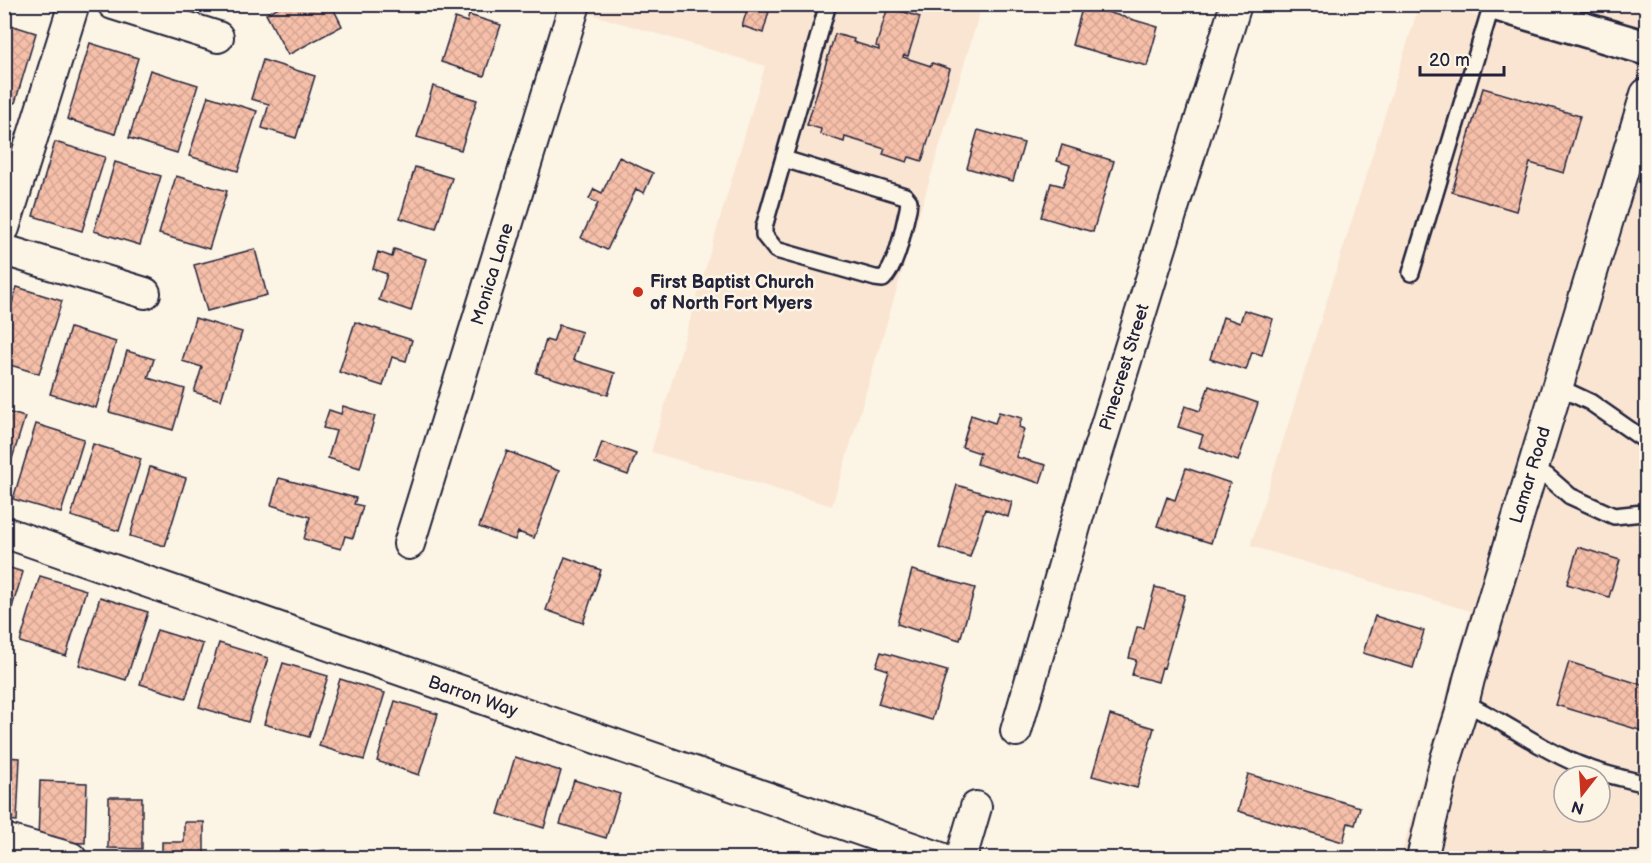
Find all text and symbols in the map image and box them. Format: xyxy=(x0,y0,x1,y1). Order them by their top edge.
scale bar xyxy=(1420,39,1504,77)
text: 20 m xyxy=(1429,50,1470,71)
street label: Monica Lane xyxy=(467,220,518,328)
place label: First Baptist Church of North Fort Myers xyxy=(650,272,814,314)
marker: First Baptist Church of North Fort Myers xyxy=(631,285,645,299)
street label: Pinecrest Street xyxy=(1095,301,1154,433)
street label: Lamar Road xyxy=(1506,424,1555,526)
street label: Barron Way xyxy=(425,671,521,722)
north arrow xyxy=(1552,764,1612,824)
text: N xyxy=(1570,796,1587,818)

